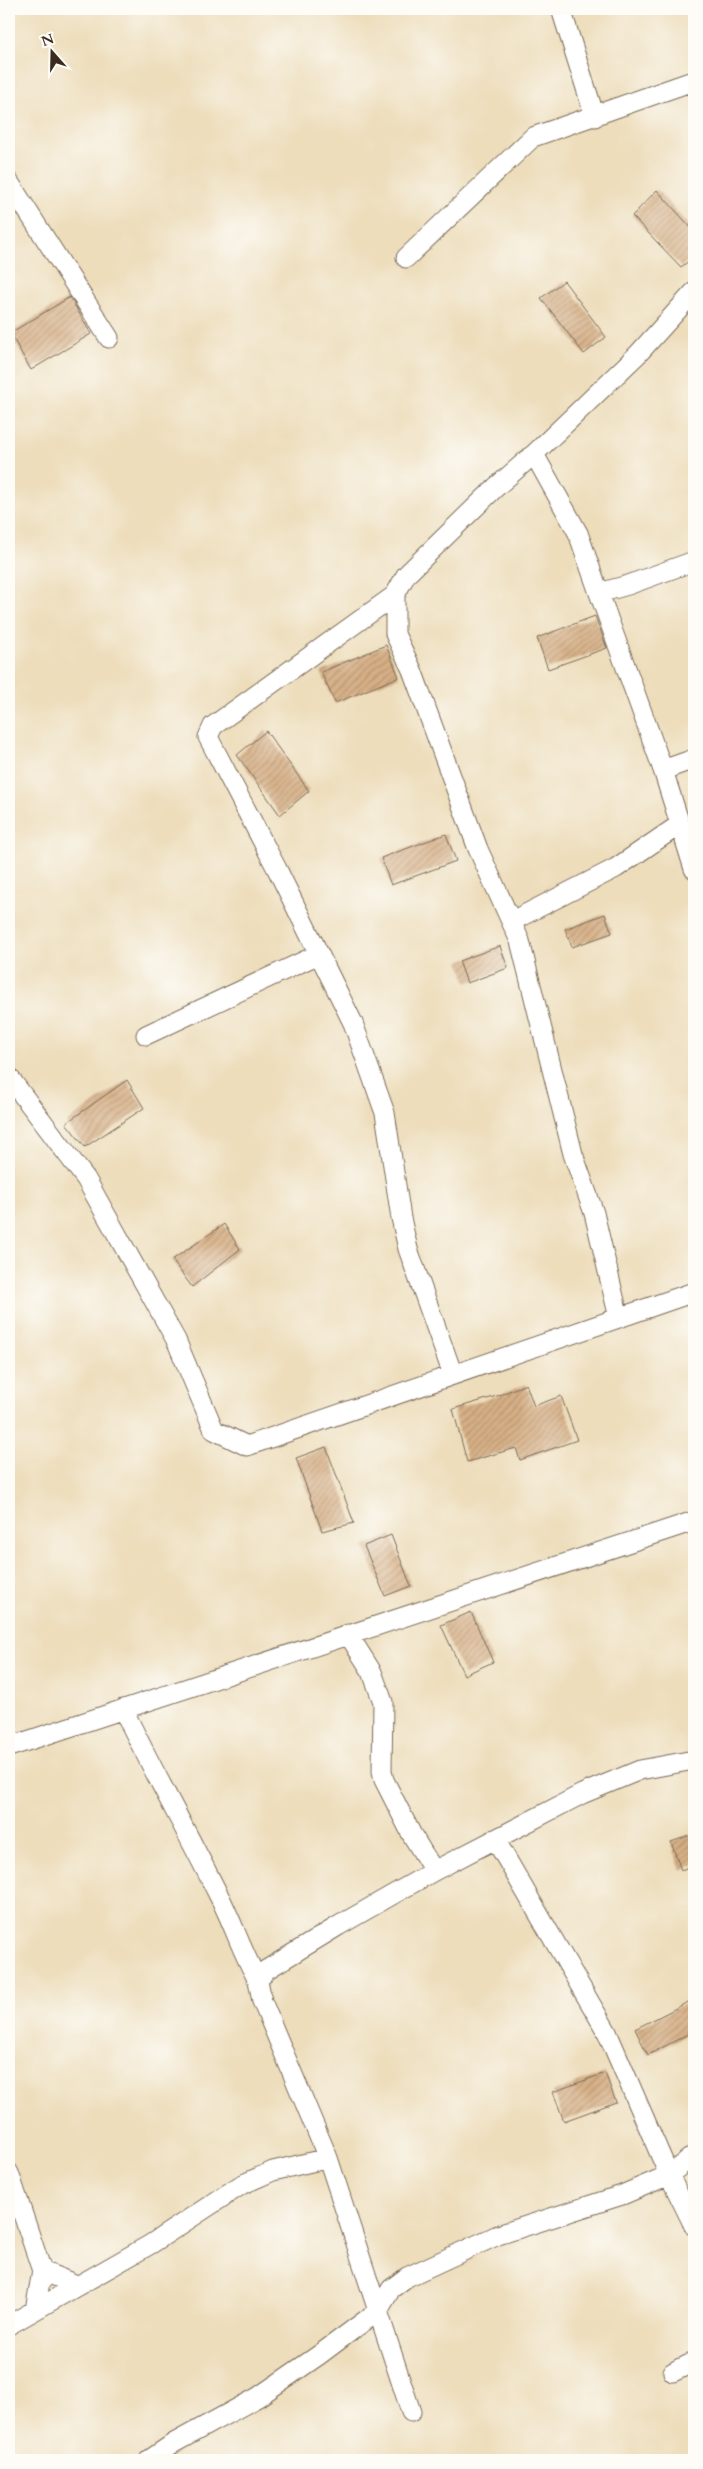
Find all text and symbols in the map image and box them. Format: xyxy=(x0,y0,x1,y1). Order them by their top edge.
north arrow xyxy=(28,28,78,78)
text: N xyxy=(39,29,57,51)

